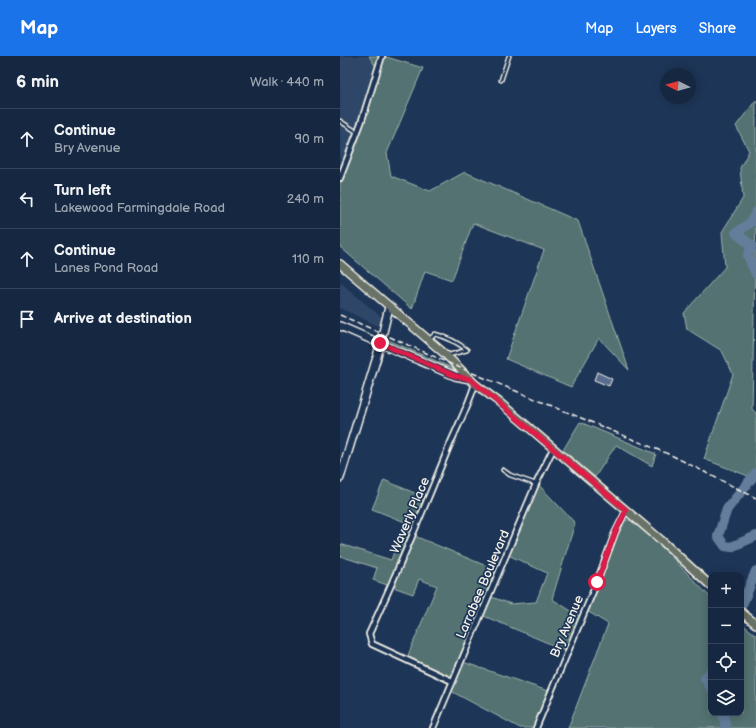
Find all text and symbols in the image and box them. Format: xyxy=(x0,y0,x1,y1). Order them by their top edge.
text: Map xyxy=(20,17,58,40)
text: Map xyxy=(585,20,613,37)
text: Layers xyxy=(635,20,677,37)
text: Share xyxy=(699,20,736,37)
north arrow xyxy=(660,68,696,104)
text: 6 min xyxy=(16,72,59,92)
text: Walk · 440 m xyxy=(250,74,324,90)
text: Continue xyxy=(54,121,116,140)
icon: ahead xyxy=(16,128,38,150)
text: 90 m xyxy=(295,131,324,147)
text: Bry Avenue xyxy=(54,140,120,156)
text: Turn left xyxy=(54,181,111,200)
icon: left xyxy=(16,188,38,210)
text: 240 m xyxy=(287,191,324,207)
text: Lakewood Farmingdale Road xyxy=(54,200,225,216)
text: Continue xyxy=(54,241,116,260)
icon: ahead xyxy=(16,248,38,270)
text: 110 m xyxy=(292,251,324,267)
text: Lanes Pond Road xyxy=(54,260,158,276)
icon: arrive xyxy=(16,308,38,330)
text: Arrive at destination xyxy=(54,309,192,328)
route end xyxy=(371,334,389,352)
street label: Waverly Place xyxy=(387,475,433,556)
street label: Larrabee Boulevard xyxy=(453,528,513,641)
map controls xyxy=(708,572,744,716)
button: + xyxy=(708,572,744,608)
route start xyxy=(588,573,606,591)
street label: Bry Avenue xyxy=(547,592,587,660)
button: − xyxy=(708,608,744,644)
button: locate xyxy=(708,644,744,680)
button: layers xyxy=(708,680,744,716)

